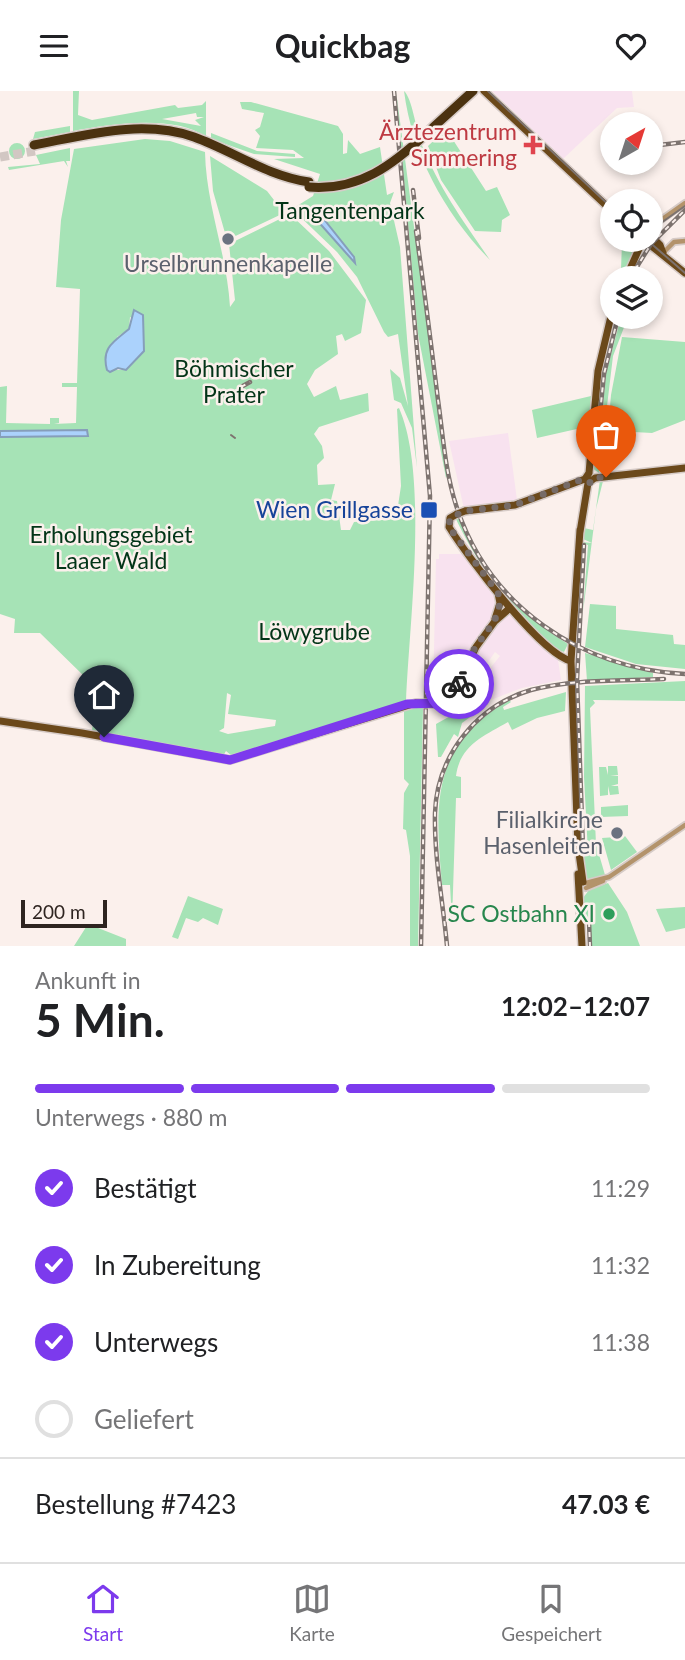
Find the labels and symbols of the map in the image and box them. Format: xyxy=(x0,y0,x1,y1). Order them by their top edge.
north arrow xyxy=(600,112,663,175)
place label: Ärztezentrum Simmering xyxy=(379,117,517,171)
marker: Ärztezentrum Simmering xyxy=(523,135,543,155)
park label: Tangentenpark xyxy=(275,196,425,224)
marker: Urselbrunnenkapelle xyxy=(220,231,236,247)
place label: Urselbrunnenkapelle xyxy=(124,249,332,277)
park label: Böhmischer Prater xyxy=(174,354,294,408)
pin xyxy=(576,405,636,477)
place label: Wien Grillgasse xyxy=(256,495,413,523)
marker: Wien Grillgasse xyxy=(419,500,439,520)
park label: Erholungsgebiet Laaer Wald xyxy=(30,520,193,574)
park label: Löwygrube xyxy=(258,617,370,645)
courier xyxy=(424,649,494,719)
pin xyxy=(74,665,134,737)
place label: Filialkirche Hasenleiten xyxy=(483,805,603,859)
marker: Filialkirche Hasenleiten xyxy=(609,825,625,841)
scale bar xyxy=(21,897,107,929)
place label: SC Ostbahn XI xyxy=(448,899,595,927)
marker: SC Ostbahn XI xyxy=(601,906,617,922)

